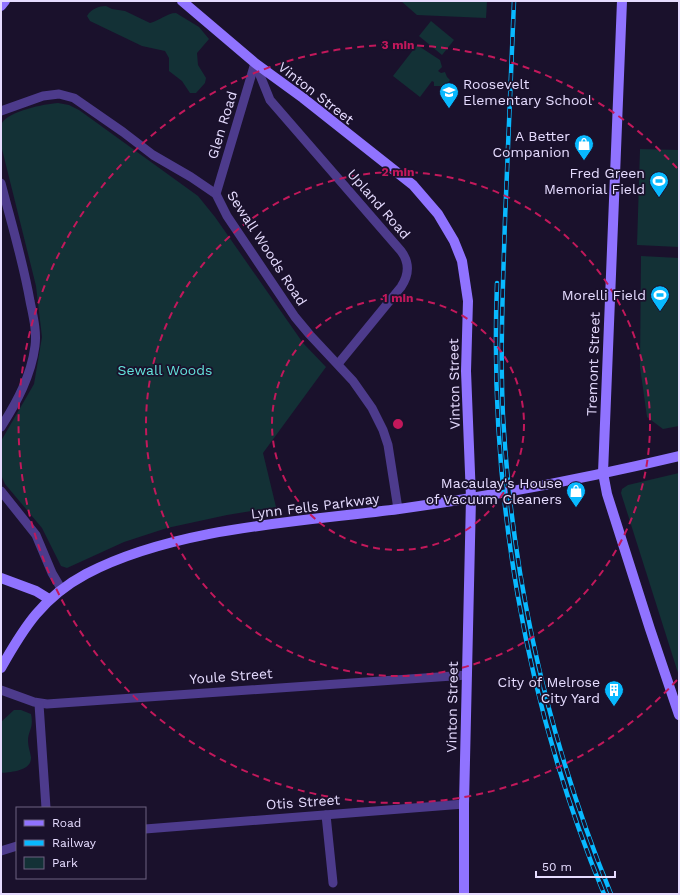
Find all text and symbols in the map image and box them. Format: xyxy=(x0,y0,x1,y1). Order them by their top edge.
text: 3 min xyxy=(382,38,414,52)
street label: Vinton Street xyxy=(275,59,357,127)
place label: Roosevelt Elementary School xyxy=(463,76,593,108)
school or university icon: Roosevelt Elementary School xyxy=(438,81,460,109)
street label: Glen Road xyxy=(204,89,240,161)
place label: A Better Companion xyxy=(492,128,570,160)
shop icon: A Better Companion xyxy=(573,133,595,161)
text: 2 min xyxy=(382,165,414,179)
place label: Fred Green Memorial Field xyxy=(544,165,645,197)
street label: Upland Road xyxy=(344,166,414,242)
sports icon: Fred Green Memorial Field xyxy=(648,170,670,198)
street label: Sewall Woods Road xyxy=(224,188,310,308)
sports icon: Morelli Field xyxy=(649,284,671,312)
place label: Morelli Field xyxy=(562,287,646,303)
text: 1 min xyxy=(383,291,413,305)
street label: Tremont Street xyxy=(583,312,603,416)
street label: Vinton Street xyxy=(445,338,463,430)
park label: Sewall Woods xyxy=(118,362,212,378)
centre of rings xyxy=(391,417,405,431)
place label: Macaulay's House of Vacuum Cleaners xyxy=(426,475,562,507)
shop icon: Macaulay's House of Vacuum Cleaners xyxy=(565,480,587,508)
street label: Lynn Fells Parkway xyxy=(250,490,381,522)
street label: Vinton Street xyxy=(443,661,461,753)
street label: Youle Street xyxy=(189,665,273,687)
place label: City of Melrose City Yard xyxy=(498,674,600,706)
building icon: City of Melrose City Yard xyxy=(603,679,625,707)
street label: Otis Street xyxy=(265,791,341,813)
legend xyxy=(16,807,146,879)
text: Road xyxy=(52,816,81,830)
text: Railway xyxy=(52,836,97,850)
scale bar xyxy=(536,853,615,879)
text: Park xyxy=(52,856,78,870)
text: 50 m xyxy=(542,860,572,874)

